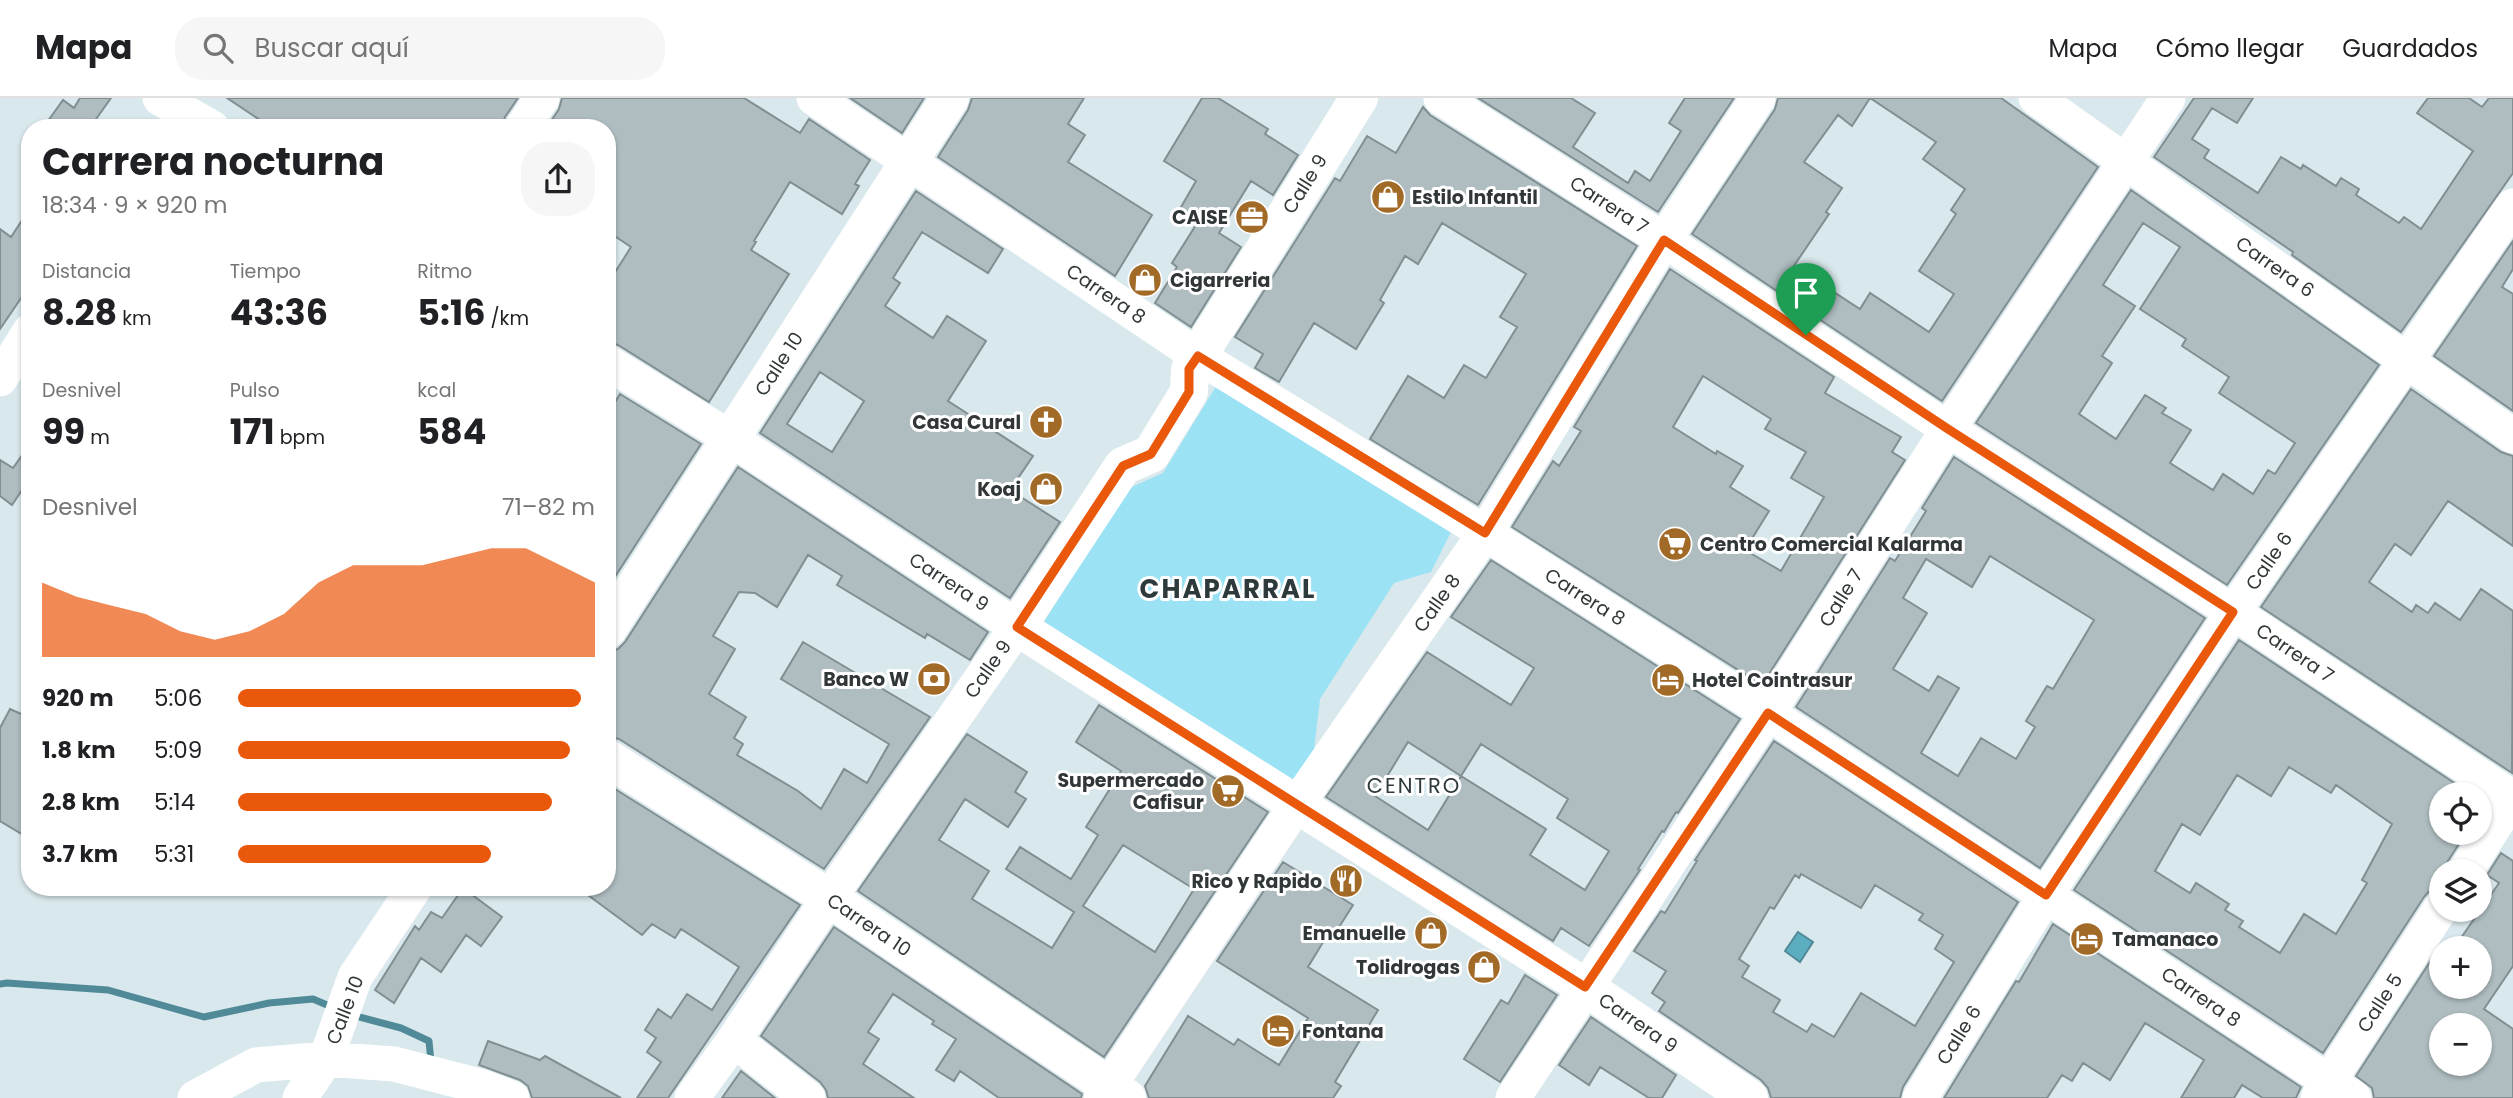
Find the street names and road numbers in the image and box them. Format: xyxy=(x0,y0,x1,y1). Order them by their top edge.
street label: Calle 9 xyxy=(1276,149,1334,219)
street label: Carrera 7 xyxy=(1564,169,1654,241)
street label: Carrera 6 xyxy=(2230,230,2320,304)
street label: Carrera 8 xyxy=(1061,258,1151,330)
street label: Calle 10 xyxy=(748,327,810,401)
street label: Calle 6 xyxy=(2239,526,2299,596)
street label: Carrera 9 xyxy=(904,546,994,618)
street label: Carrera 8 xyxy=(1539,562,1631,632)
street label: Calle 7 xyxy=(1813,564,1869,632)
street label: Calle 8 xyxy=(1407,568,1467,638)
street label: Carrera 7 xyxy=(2251,617,2339,689)
street label: Calle 9 xyxy=(958,634,1018,704)
street label: Carrera 10 xyxy=(821,887,917,963)
street label: Carrera 8 xyxy=(2156,961,2246,1033)
street label: Calle 5 xyxy=(2351,968,2409,1038)
street label: Calle 10 xyxy=(320,972,370,1048)
street label: Carrera 9 xyxy=(1593,987,1683,1059)
street label: Calle 6 xyxy=(1930,1000,1988,1070)

